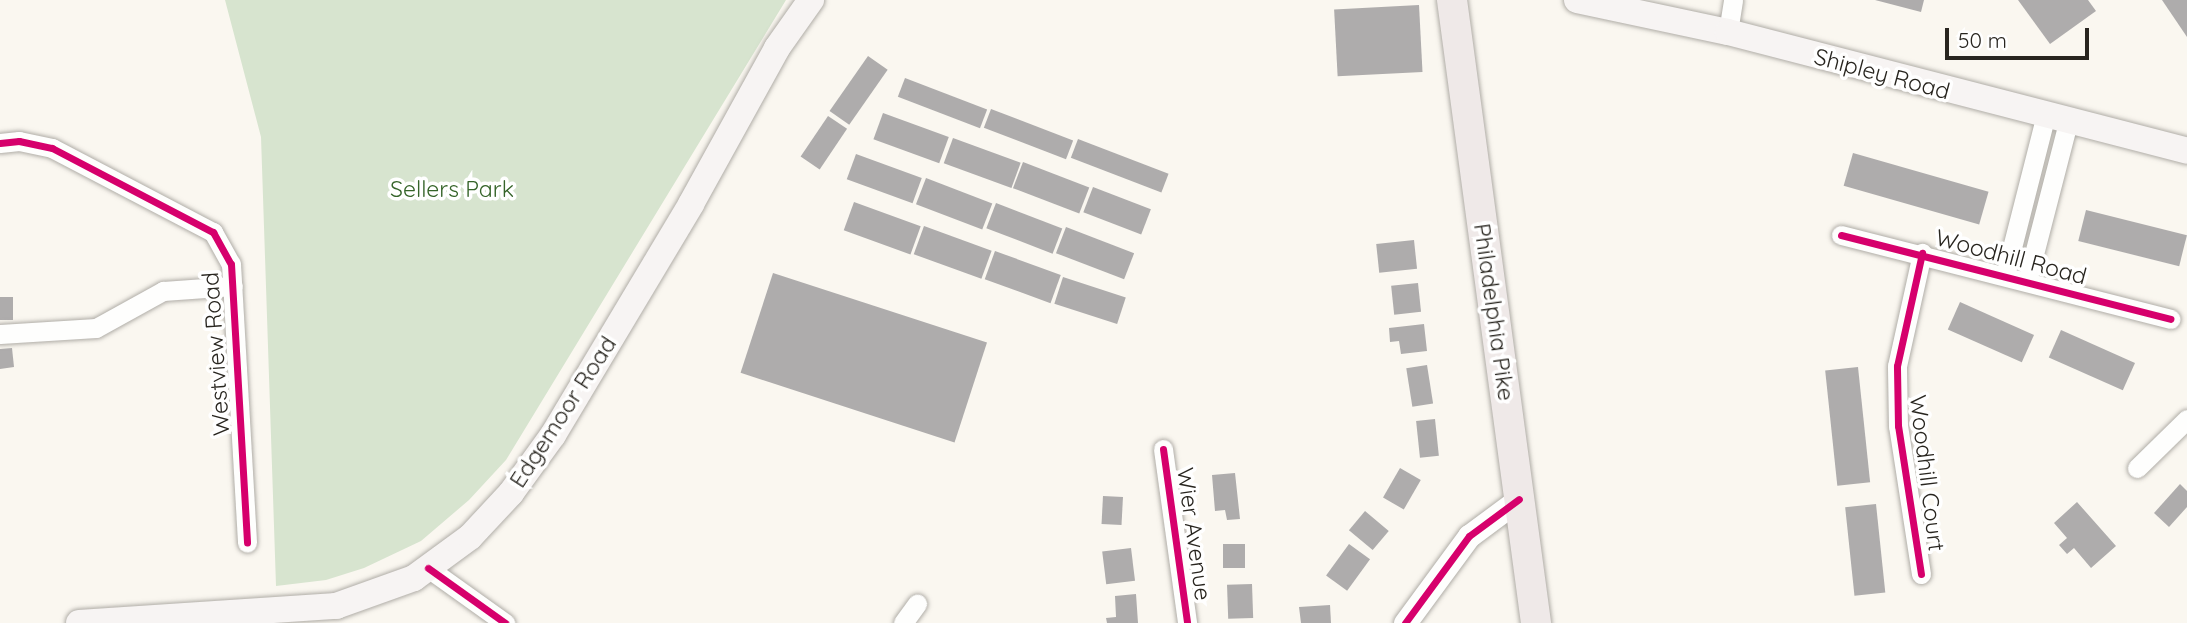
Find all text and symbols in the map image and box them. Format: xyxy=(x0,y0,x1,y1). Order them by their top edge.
scale bar xyxy=(1949,14,2092,58)
text: 50 m xyxy=(1958,27,2007,53)
street label: Shipley Road xyxy=(1811,43,1953,105)
park label: Sellers Park xyxy=(390,175,514,203)
street label: Philadelphia Pike xyxy=(1468,222,1520,402)
street label: Woodhill Road xyxy=(1932,224,2090,290)
street label: Westview Road xyxy=(197,271,235,437)
street label: Edgemoor Road xyxy=(504,331,622,493)
street label: Woodhill Court xyxy=(1904,393,1950,553)
street label: Wier Avenue xyxy=(1171,466,1217,602)

